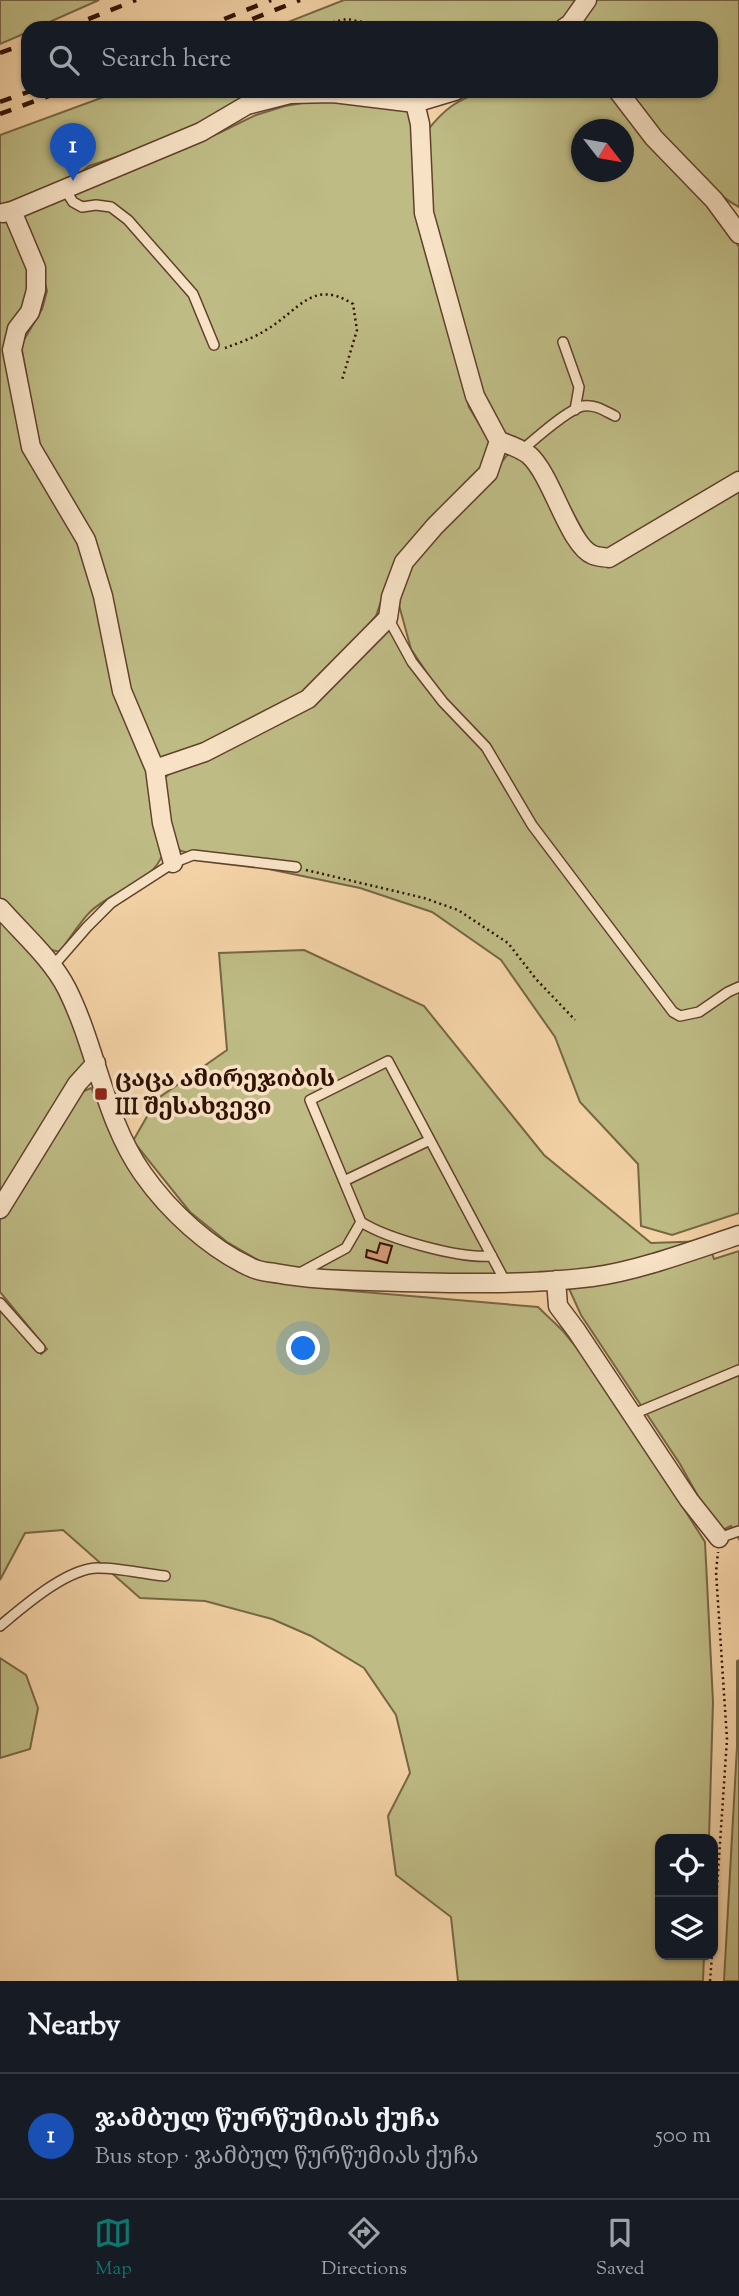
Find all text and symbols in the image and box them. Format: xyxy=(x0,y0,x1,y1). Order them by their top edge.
search box xyxy=(21,21,718,98)
icon: search xyxy=(45,41,83,79)
text: Search here xyxy=(101,41,231,78)
north arrow xyxy=(571,119,634,182)
pin: 1 xyxy=(50,123,96,181)
place label: ცაცა ამირეჯიბის III შესახვევი xyxy=(115,1063,335,1125)
marker: ცაცა ამირეჯიბის III შესახვევი xyxy=(93,1086,109,1102)
your location xyxy=(286,1331,320,1365)
map controls xyxy=(655,1834,718,1960)
button: locate xyxy=(655,1834,718,1897)
button: layers xyxy=(655,1897,718,1960)
text: Nearby xyxy=(28,2005,120,2048)
text: ჯამბულ წურწუმიას ქუჩა xyxy=(95,2101,440,2138)
text: 1 xyxy=(47,2120,55,2153)
text: 500 m xyxy=(655,2120,711,2153)
text: Bus stop · ჯამბულ წურწუმიას ქუჩა xyxy=(95,2141,479,2174)
tab: Map xyxy=(94,2214,132,2283)
tab: Directions xyxy=(321,2214,407,2283)
tab: Saved xyxy=(596,2214,645,2283)

